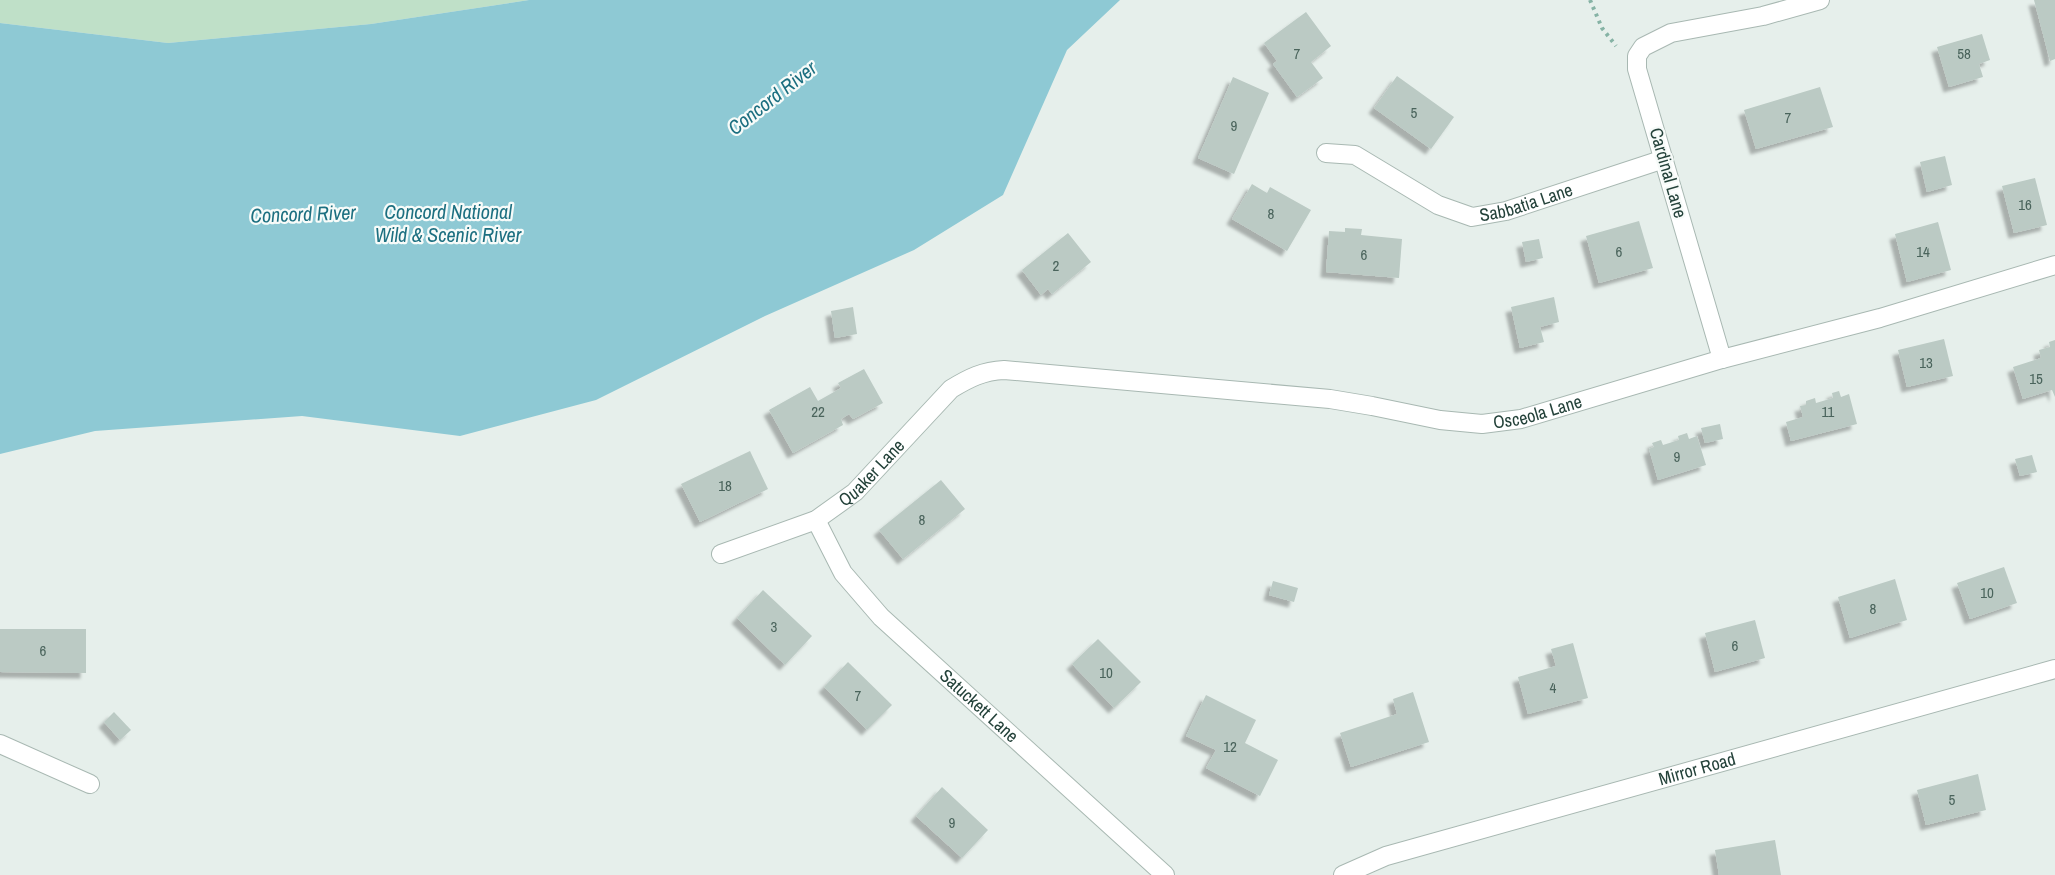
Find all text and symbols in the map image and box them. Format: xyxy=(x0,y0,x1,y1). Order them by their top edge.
house number: 7 xyxy=(1294,43,1301,64)
house number: 58 xyxy=(1957,43,1971,64)
water label: Concord River xyxy=(722,54,822,141)
house number: 5 xyxy=(1411,102,1418,123)
house number: 7 xyxy=(1785,107,1792,128)
house number: 9 xyxy=(1231,115,1238,136)
street label: Cardinal Lane xyxy=(1644,125,1693,221)
street label: Sabbatia Lane xyxy=(1478,177,1576,227)
house number: 16 xyxy=(2018,194,2032,215)
water label: Concord River xyxy=(250,198,357,229)
water label: Concord National Wild & Scenic River xyxy=(375,198,522,248)
house number: 8 xyxy=(1268,203,1275,224)
house number: 6 xyxy=(1616,241,1623,262)
house number: 14 xyxy=(1916,241,1930,262)
house number: 6 xyxy=(1361,244,1368,265)
house number: 2 xyxy=(1053,255,1060,276)
house number: 13 xyxy=(1919,352,1933,373)
house number: 15 xyxy=(2029,368,2043,389)
street label: Osceola Lane xyxy=(1491,388,1585,434)
house number: 22 xyxy=(811,401,825,422)
house number: 11 xyxy=(1822,401,1835,422)
street label: Quaker Lane xyxy=(833,434,910,512)
house number: 9 xyxy=(1674,446,1681,467)
house number: 18 xyxy=(718,475,732,496)
house number: 8 xyxy=(919,509,926,530)
house number: 10 xyxy=(1980,582,1994,603)
house number: 8 xyxy=(1870,598,1877,619)
house number: 3 xyxy=(771,616,778,637)
house number: 6 xyxy=(1732,635,1739,656)
house number: 6 xyxy=(40,640,47,661)
house number: 10 xyxy=(1099,662,1113,683)
street label: Satuckett Lane xyxy=(934,663,1024,748)
house number: 4 xyxy=(1550,677,1557,698)
house number: 7 xyxy=(855,685,862,706)
house number: 12 xyxy=(1223,736,1237,757)
street label: Mirror Road xyxy=(1656,746,1738,791)
house number: 5 xyxy=(1949,789,1956,810)
house number: 9 xyxy=(949,812,956,833)

